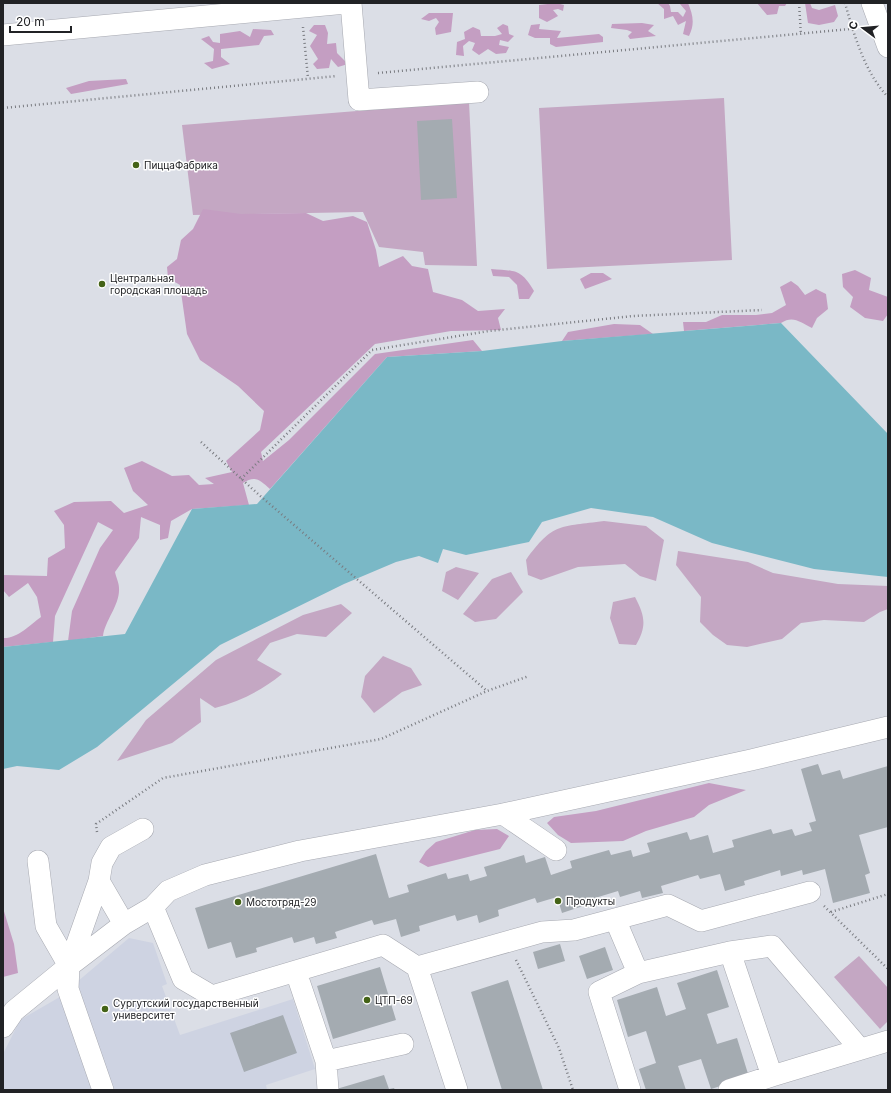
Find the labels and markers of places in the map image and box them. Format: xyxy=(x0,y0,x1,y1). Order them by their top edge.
place label: ПиццаФабрика xyxy=(144,159,218,171)
marker: ПиццаФабрика xyxy=(131,160,141,170)
place label: Центральная городская площадь xyxy=(110,272,208,296)
marker: Центральная городская площадь xyxy=(97,279,107,289)
place label: Продукты xyxy=(566,895,615,907)
place label: Мостотряд-29 xyxy=(246,896,317,908)
marker: Продукты xyxy=(553,896,563,906)
marker: Мостотряд-29 xyxy=(233,897,243,907)
place label: ЦТП-69 xyxy=(375,994,413,1006)
marker: ЦТП-69 xyxy=(362,995,372,1005)
place label: Сургутский государственный университет xyxy=(113,997,259,1021)
marker: Сургутский государственный университет xyxy=(100,1004,110,1014)

